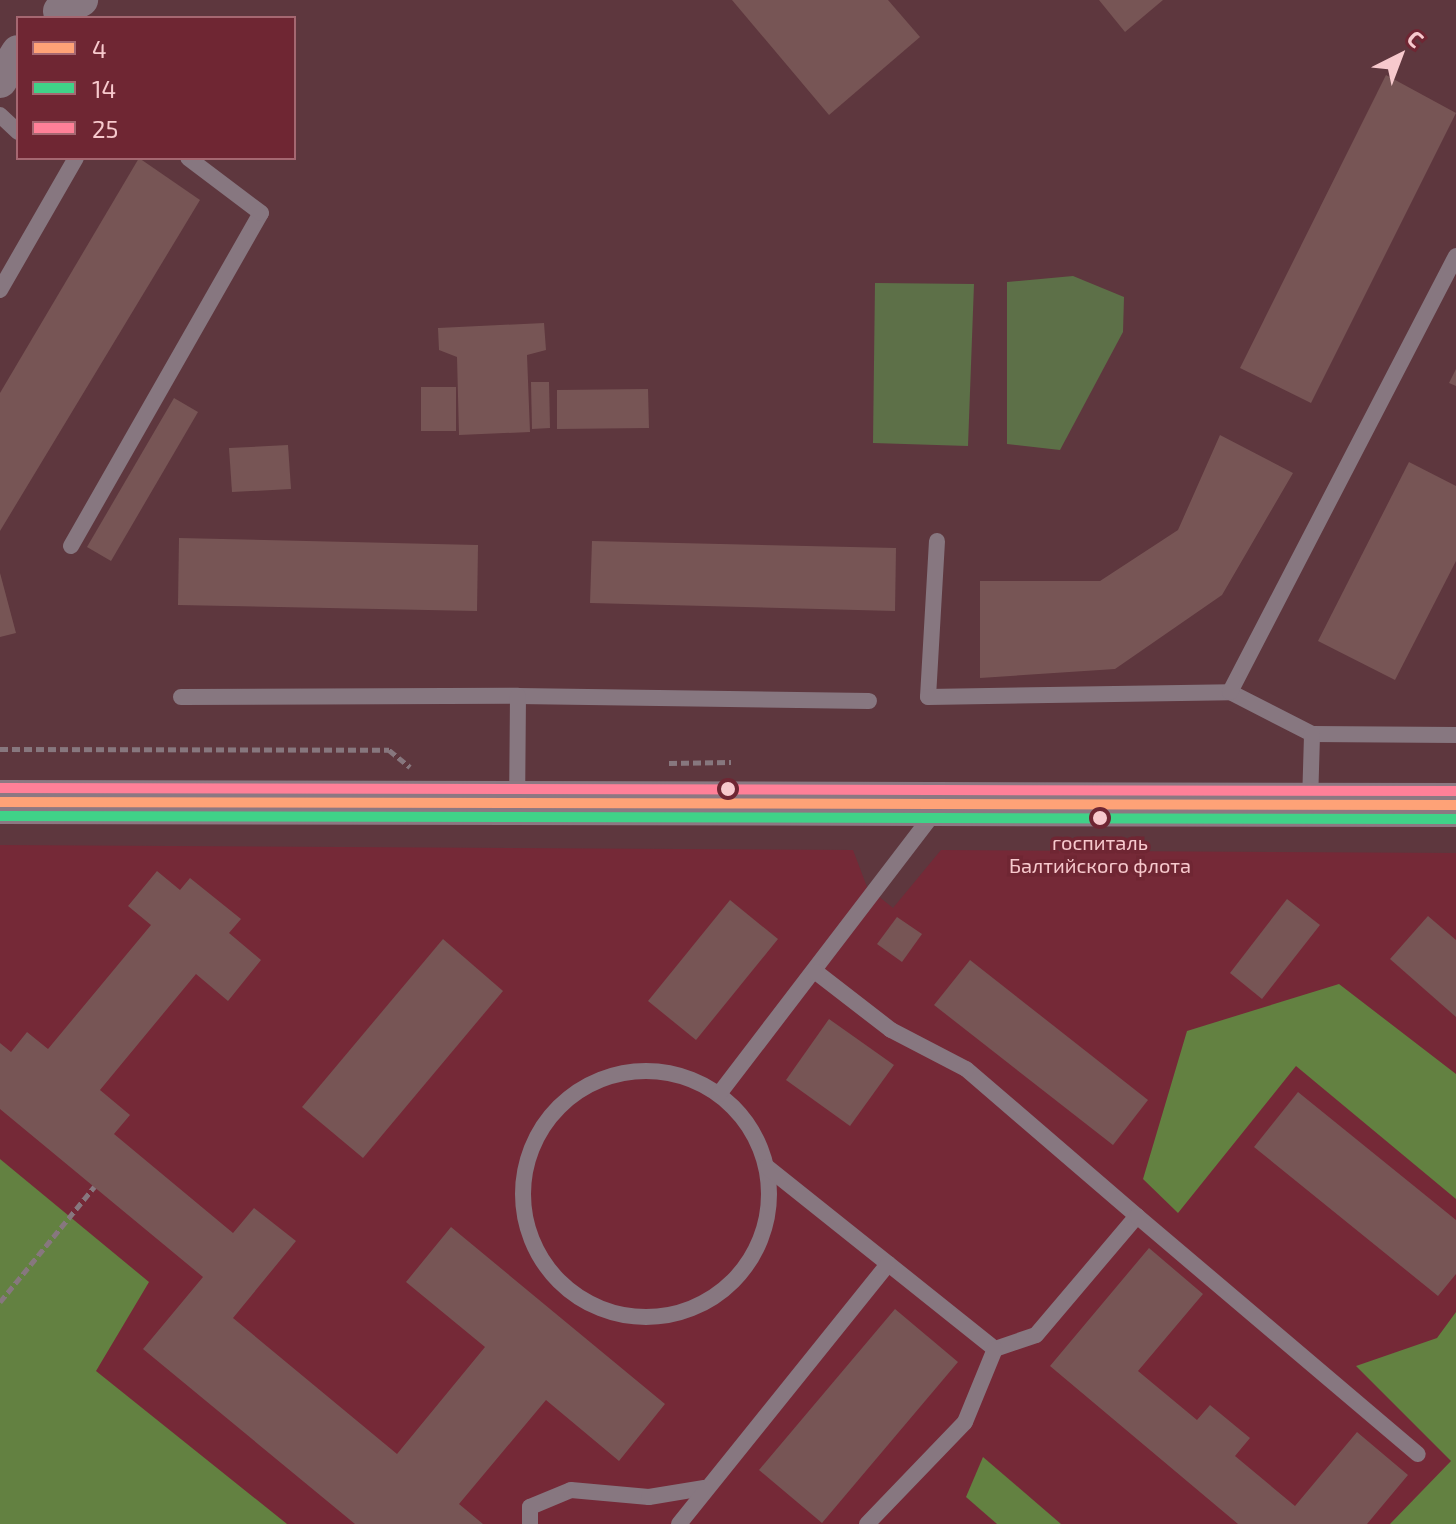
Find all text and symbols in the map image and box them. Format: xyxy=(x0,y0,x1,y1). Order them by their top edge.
legend xyxy=(16,16,296,160)
north arrow xyxy=(1360,16,1440,96)
text: С xyxy=(1403,24,1430,52)
text: 4 xyxy=(92,34,107,63)
text: 14 xyxy=(92,74,116,103)
text: 25 xyxy=(92,114,118,143)
unlabelled marker xyxy=(720,781,736,797)
marker: госпиталь Балтийского флота xyxy=(1092,810,1108,826)
place label: госпиталь Балтийского флота xyxy=(1009,830,1191,877)

